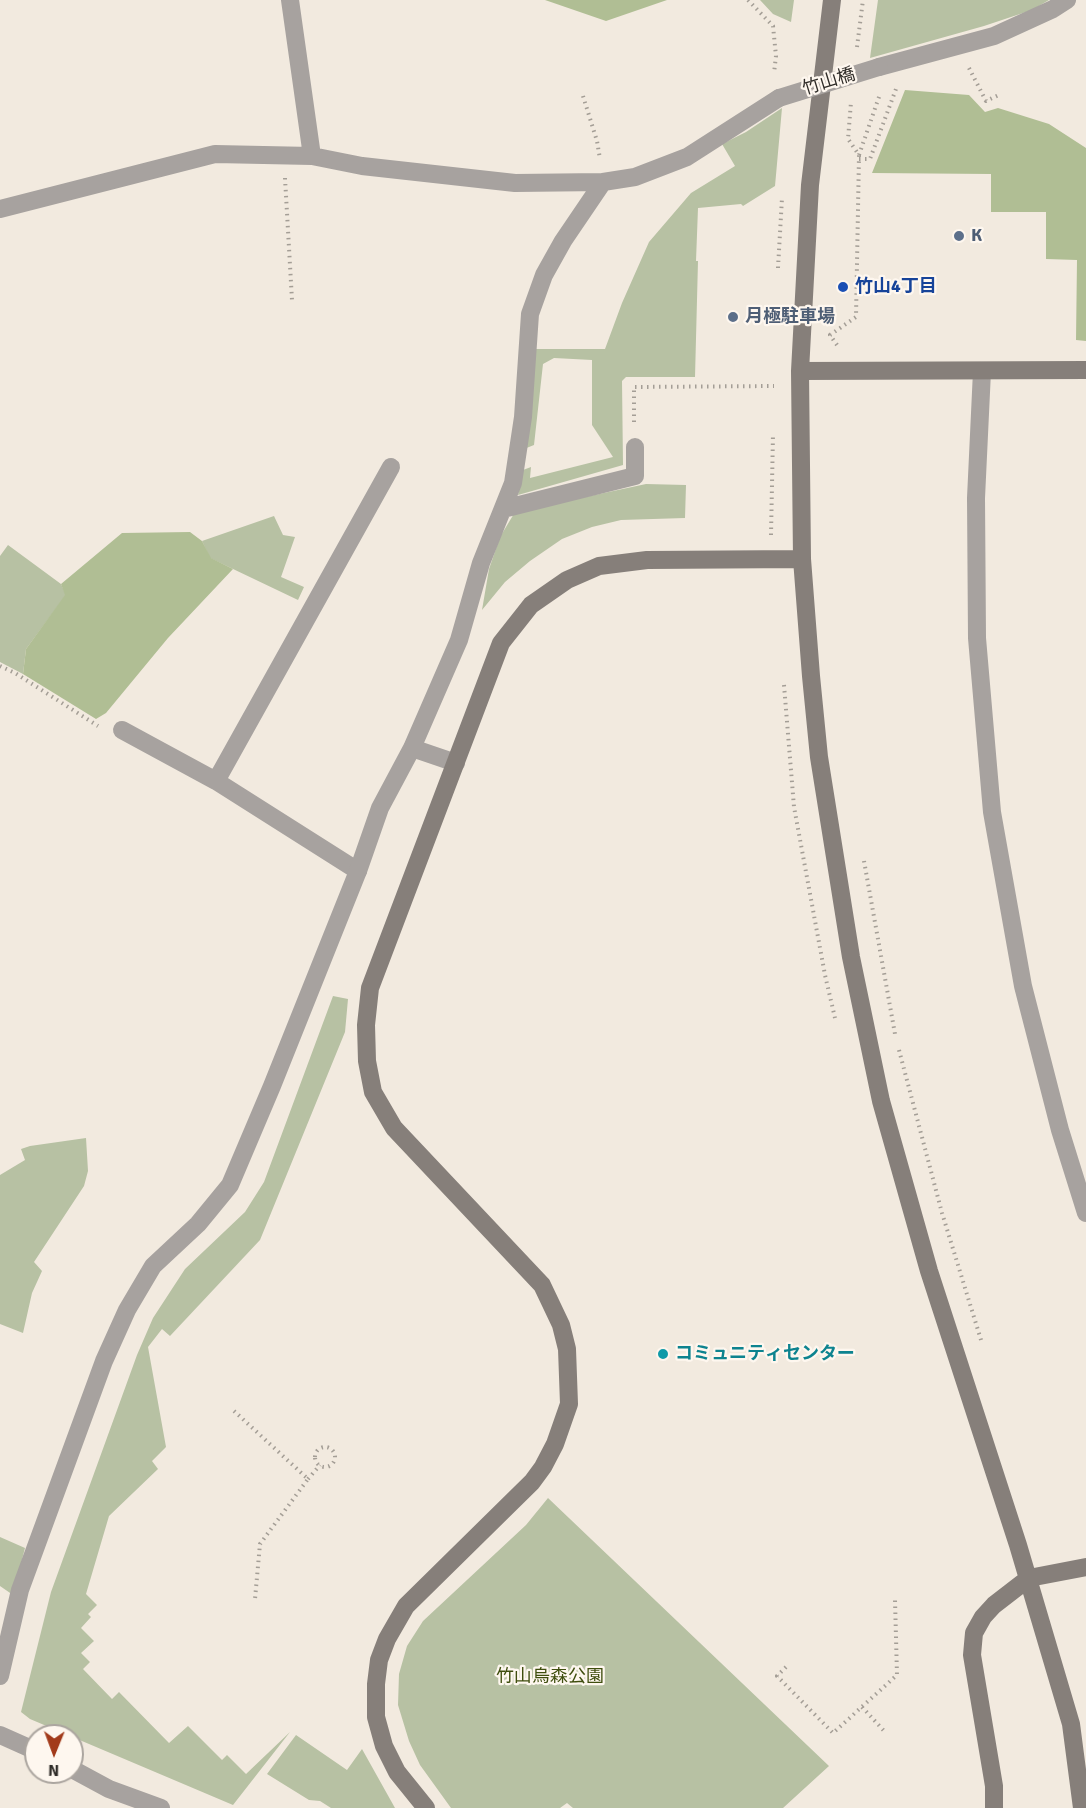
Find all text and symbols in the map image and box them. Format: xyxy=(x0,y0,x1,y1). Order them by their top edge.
street label: 竹山橋 xyxy=(800,64,858,100)
place label: K xyxy=(971,225,982,247)
marker: K xyxy=(952,229,966,243)
place label: 竹山4丁目 xyxy=(855,276,937,298)
marker: 竹山4丁目 xyxy=(836,280,850,294)
place label: 月極駐車場 xyxy=(745,306,835,328)
marker: 月極駐車場 xyxy=(726,310,740,324)
place label: コミュニティセンター xyxy=(675,1343,855,1365)
marker: コミュニティセンター xyxy=(656,1347,670,1361)
park label: 竹山烏森公園 xyxy=(496,1666,604,1688)
north arrow xyxy=(24,1724,84,1784)
text: N xyxy=(48,1760,59,1780)

